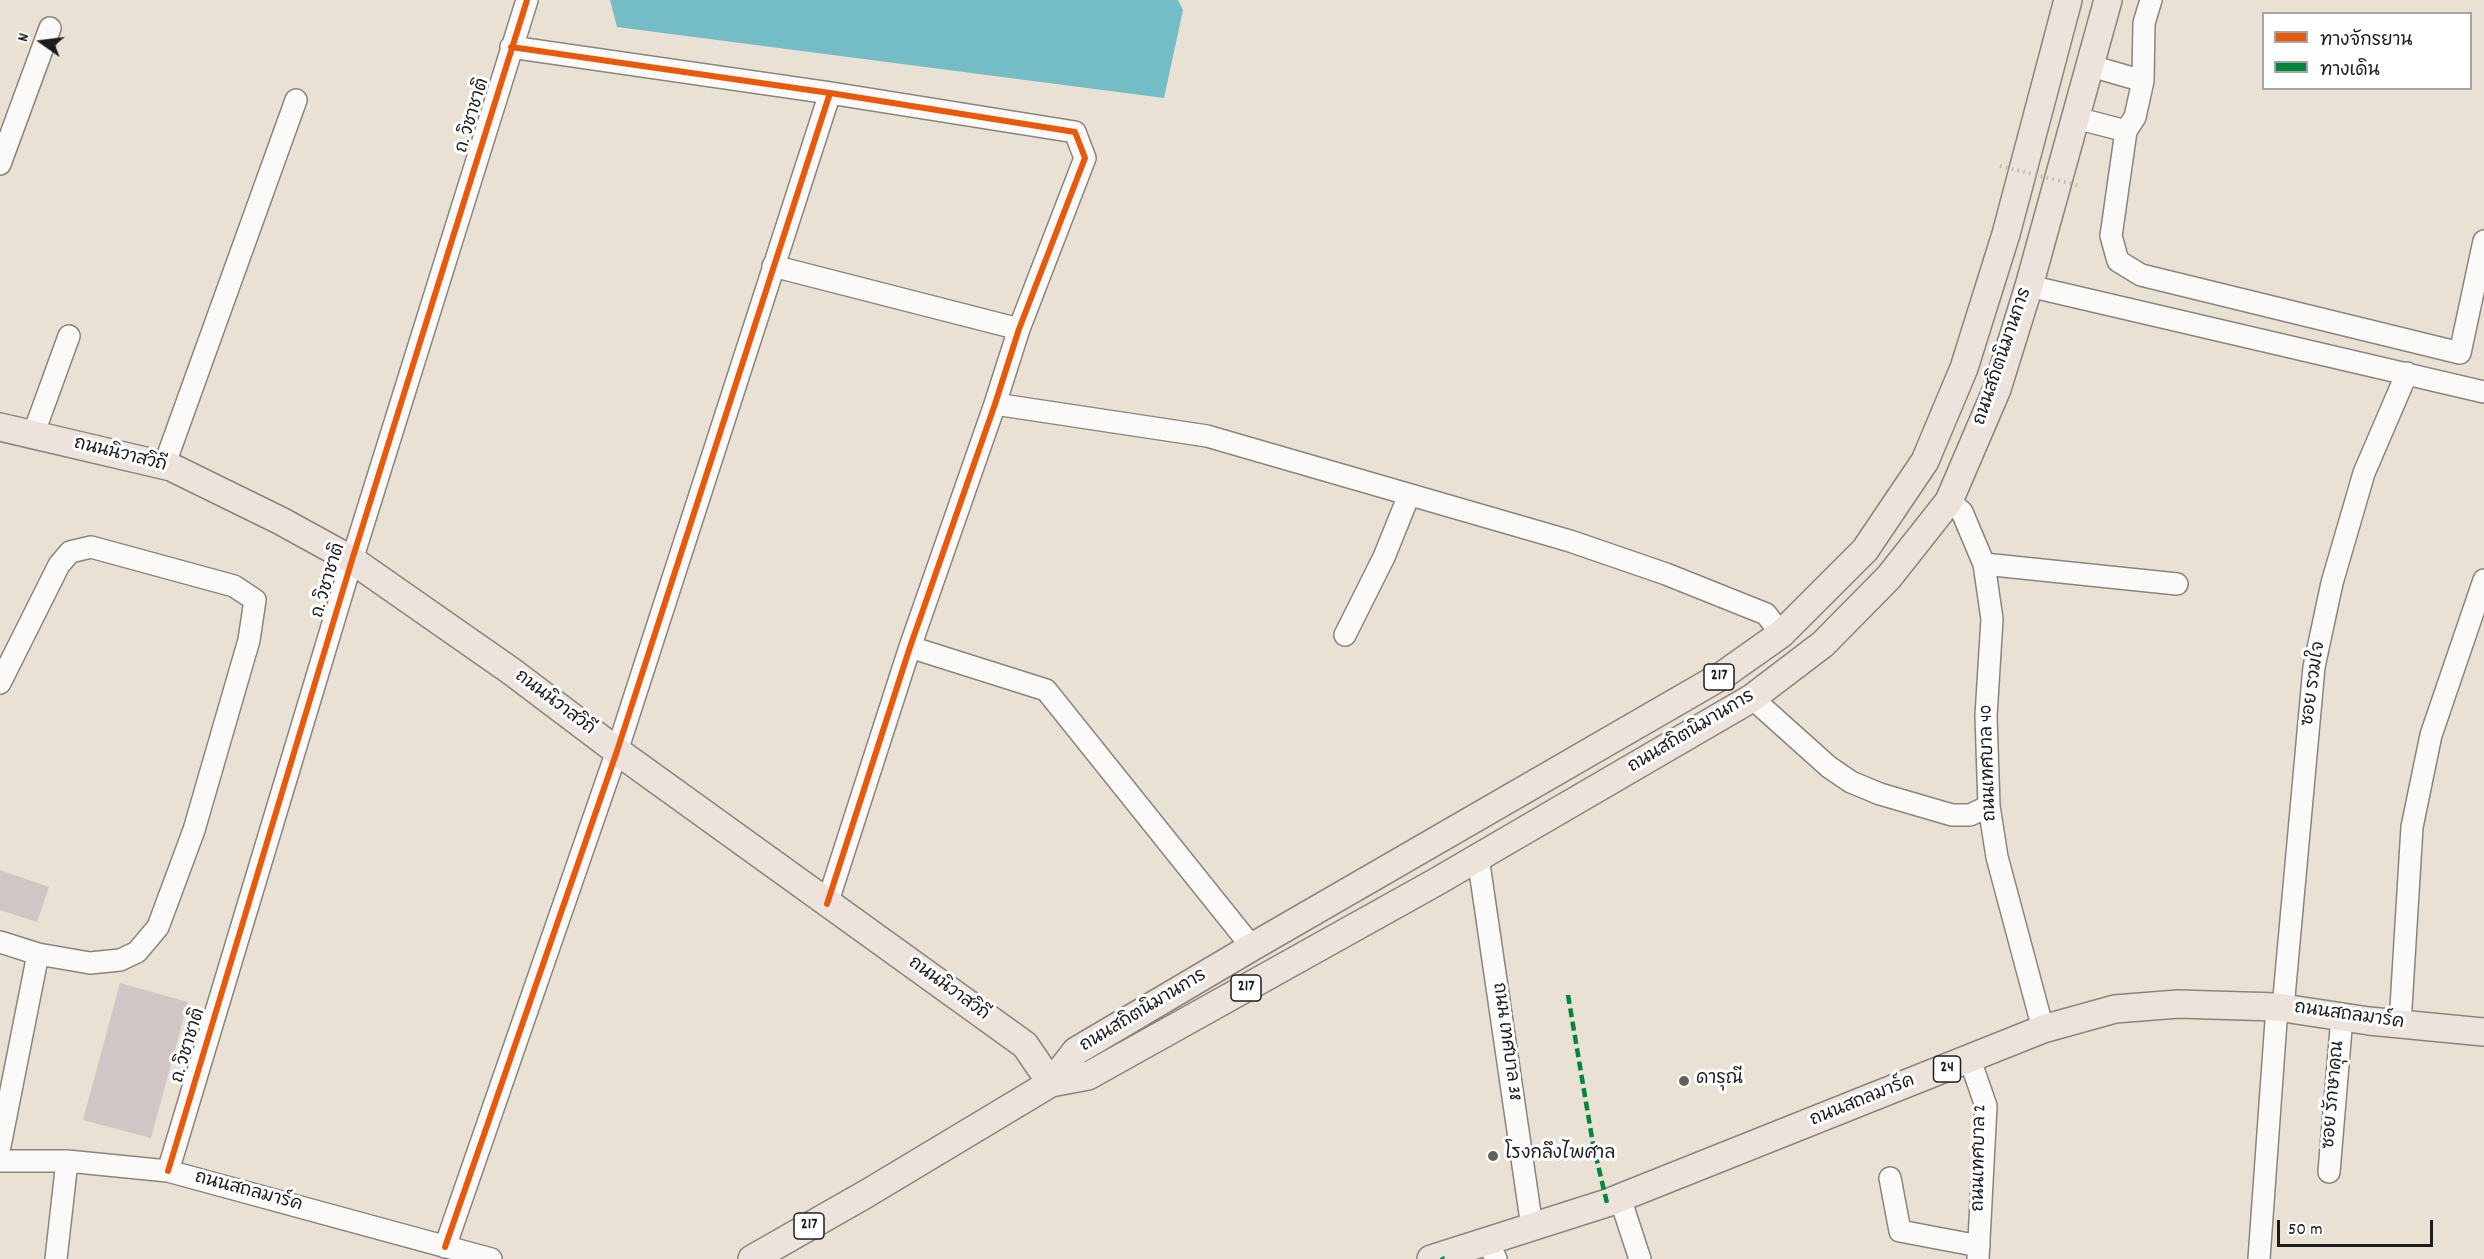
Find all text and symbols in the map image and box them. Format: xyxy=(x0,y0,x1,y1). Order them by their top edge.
north arrow xyxy=(12,12,72,72)
legend xyxy=(2262,12,2472,90)
text: ทางจักรยาน xyxy=(2320,29,2412,54)
text: N xyxy=(12,31,36,44)
text: ทางเดิน xyxy=(2320,59,2380,84)
street label: ถ. วิชาชาติ xyxy=(452,76,496,156)
street label: ถนนสถิตนิมานการ xyxy=(1970,286,2038,428)
street label: ถนนนิวาสวิถี xyxy=(71,434,169,478)
street label: ถ. วิชาชาติ xyxy=(308,541,352,621)
street label: ซอย รวมใจ xyxy=(2298,640,2332,728)
road number: 217 xyxy=(1704,664,1734,690)
street label: ถนนนิวาสวิถี xyxy=(510,667,598,741)
street label: ถนนสถิตนิมานการ xyxy=(1625,687,1759,779)
street label: ถนนเทศบาล 40 xyxy=(1977,704,2003,822)
street label: ถนนนิวาสวิถี xyxy=(903,953,993,1027)
street label: ถนนสถิตนิมานการ xyxy=(1077,966,1211,1058)
road number: 217 xyxy=(1231,975,1261,1001)
street label: ถนน เทศบาล 38 xyxy=(1486,981,1524,1103)
street label: ถนนสถลมาร์ค xyxy=(2293,999,2405,1035)
street label: ถ. วิชาชาติ xyxy=(168,1006,212,1086)
street label: ซอย รักษาคุณ xyxy=(2320,1040,2350,1150)
road number: 24 xyxy=(1934,1056,1960,1082)
place label: ดารุณี xyxy=(1696,1070,1743,1092)
street label: ถนนสถลมาร์ค xyxy=(1808,1071,1918,1133)
marker: ดารุณี xyxy=(1677,1074,1691,1088)
street label: ถนนเทศบาล 2 xyxy=(1969,1104,1993,1212)
place label: โรงกลึงไพศาล xyxy=(1505,1145,1615,1167)
marker: โรงกลึงไพศาล xyxy=(1486,1149,1500,1163)
street label: ถนนสถลมาร์ค xyxy=(192,1168,304,1218)
scale bar xyxy=(2280,1208,2436,1246)
road number: 217 xyxy=(794,1213,824,1239)
text: 50 m xyxy=(2288,1218,2323,1243)

